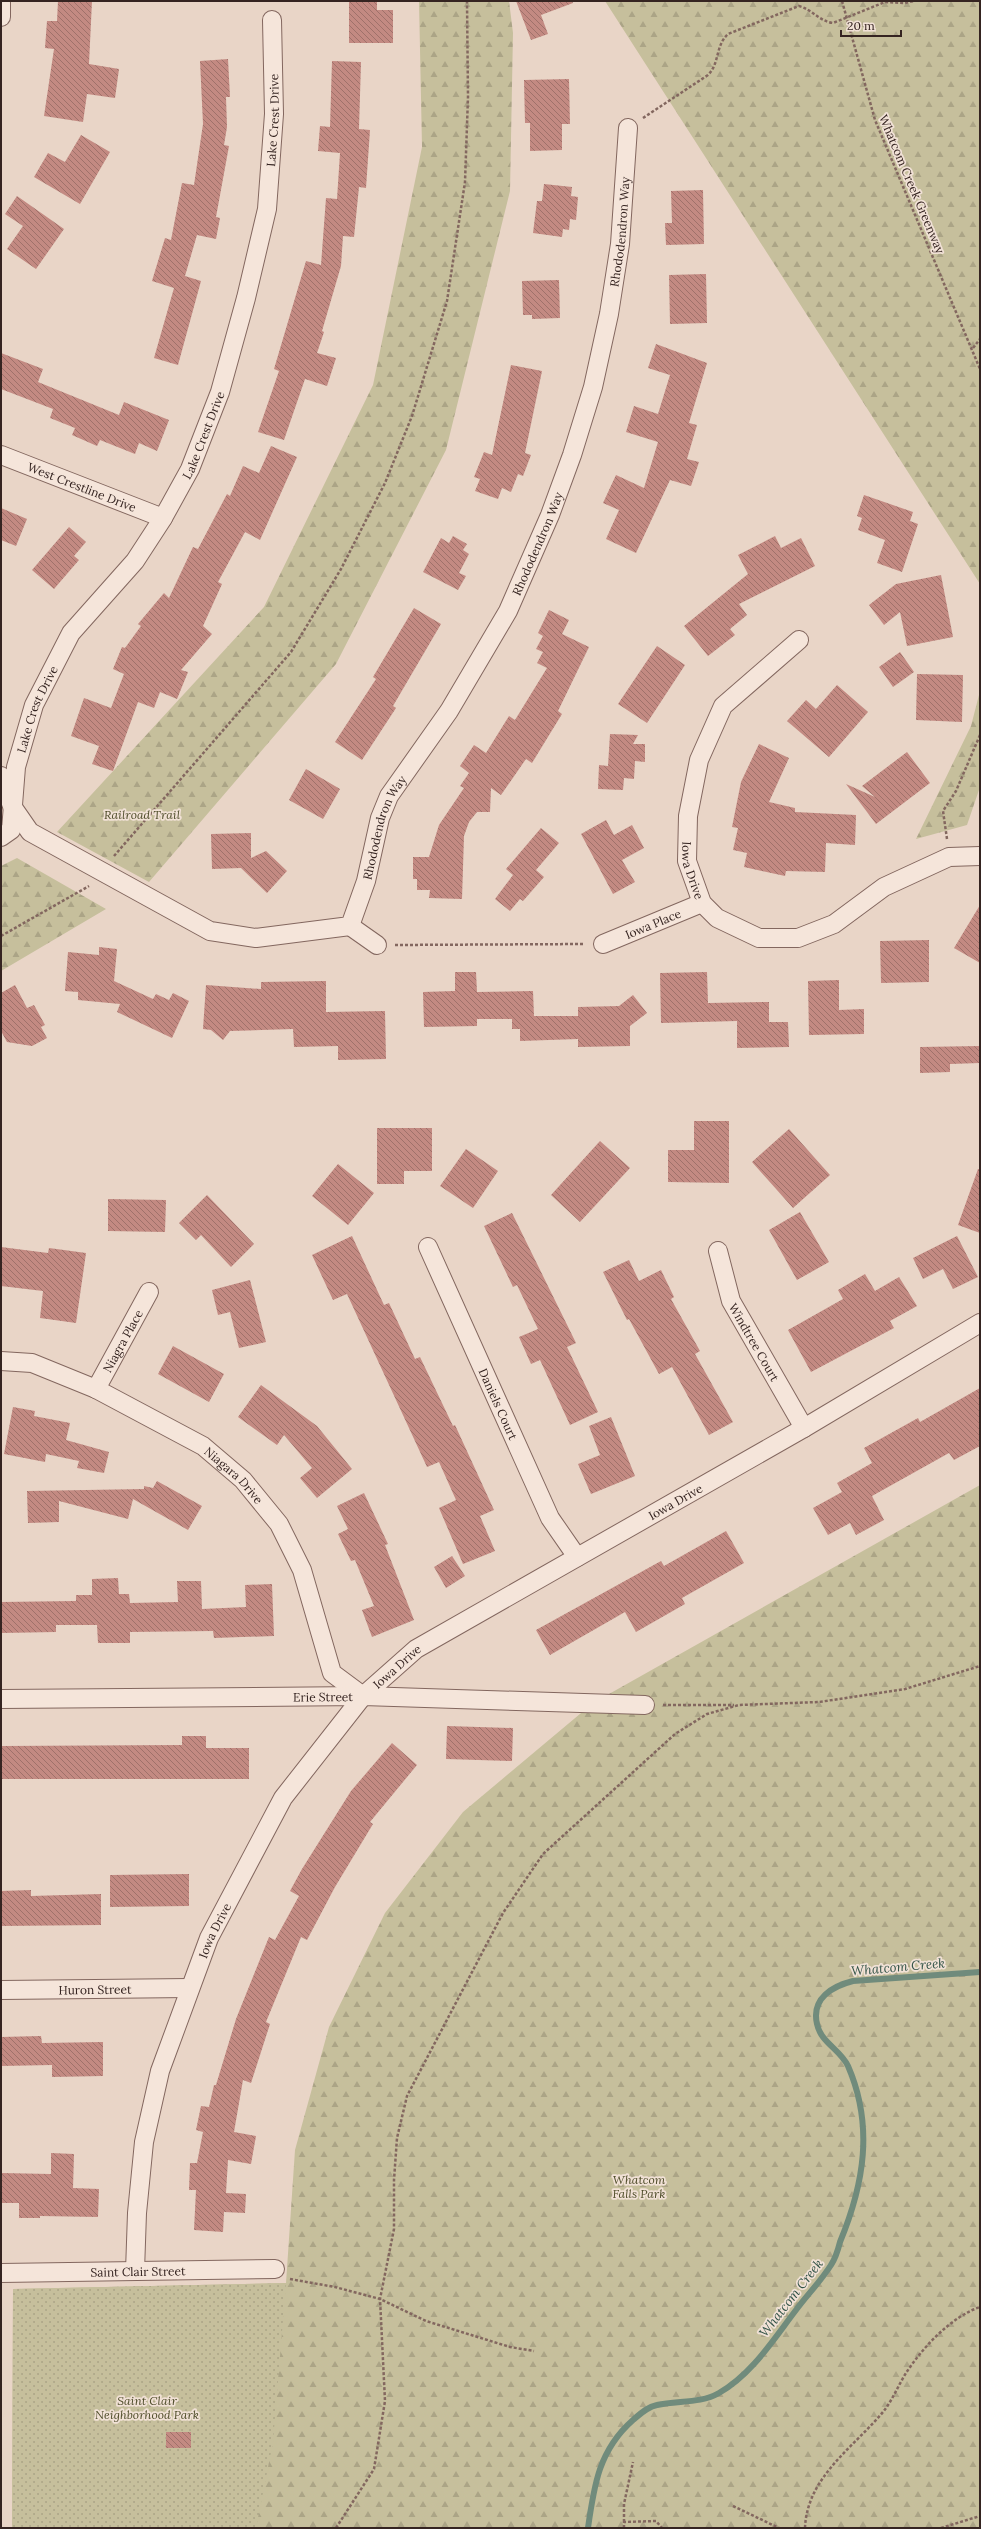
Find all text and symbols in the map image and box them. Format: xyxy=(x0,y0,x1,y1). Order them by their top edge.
scale bar xyxy=(841,12,901,38)
text: 20 m xyxy=(847,18,875,33)
street label: Lake Crest Drive xyxy=(263,73,282,167)
street label: Whatcom Creek Greenway xyxy=(876,112,948,256)
street label: Rhododendron Way xyxy=(606,176,632,288)
street label: Lake Crest Drive xyxy=(179,389,227,481)
street label: West Crestline Drive xyxy=(26,459,139,515)
street label: Rhododendron Way xyxy=(508,489,566,597)
street label: Lake Crest Drive xyxy=(13,662,61,755)
street label: Rhododendron Way xyxy=(359,772,409,881)
park label: Railroad Trail xyxy=(104,807,181,822)
street label: Iowa Drive xyxy=(679,841,708,902)
street label: Iowa Place xyxy=(623,905,683,942)
street label: Windtree Court xyxy=(726,1300,783,1384)
street label: Niagra Place xyxy=(99,1306,146,1375)
street label: Daniels Court xyxy=(476,1366,521,1442)
street label: Niagara Drive xyxy=(202,1443,267,1507)
street label: Iowa Drive xyxy=(646,1480,705,1523)
street label: Iowa Drive xyxy=(369,1640,424,1691)
street label: Erie Street xyxy=(293,1689,353,1704)
street label: Iowa Drive xyxy=(195,1900,234,1960)
water label: Whatcom Creek xyxy=(850,1954,946,1980)
street label: Huron Street xyxy=(58,1981,132,1997)
park label: Whatcom Falls Park xyxy=(613,2172,666,2201)
water label: Whatcom Creek xyxy=(755,2255,827,2340)
street label: Saint Clair Street xyxy=(90,2263,186,2279)
park label: Saint Clair Neighborhood Park xyxy=(95,2393,199,2422)

